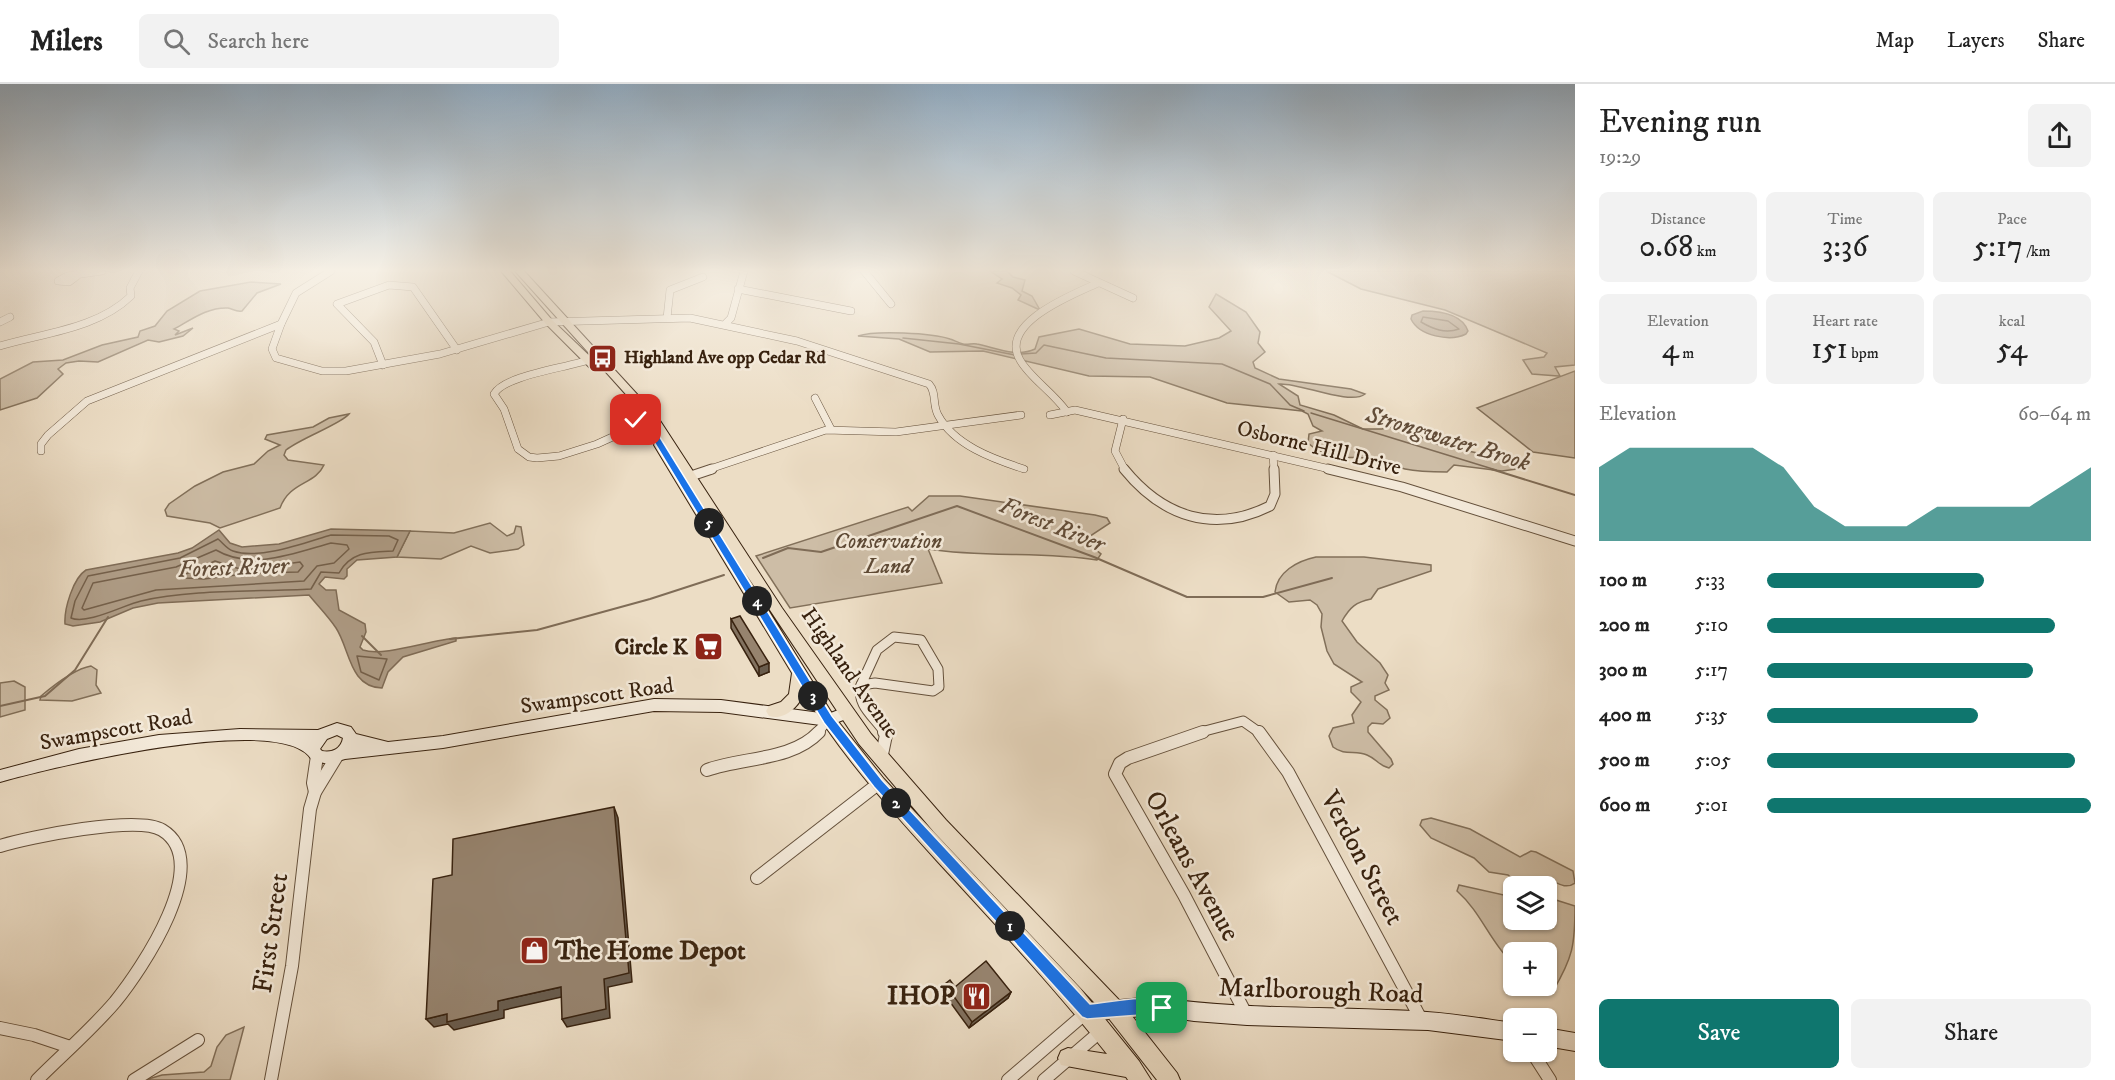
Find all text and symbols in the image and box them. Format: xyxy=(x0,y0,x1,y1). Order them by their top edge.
search box xyxy=(139,14,559,68)
text: Milers xyxy=(30,24,103,59)
icon: search xyxy=(160,25,193,58)
text: Search here xyxy=(208,28,309,55)
text: Map xyxy=(1875,28,1914,54)
text: Layers xyxy=(1947,28,2005,54)
text: Share xyxy=(2038,28,2085,54)
text: Evening run xyxy=(1599,102,1761,143)
button: share xyxy=(2028,104,2091,167)
text: 19:29 xyxy=(1599,145,1641,170)
text: Distance xyxy=(1650,209,1706,229)
text: Time xyxy=(1828,209,1862,229)
text: Pace xyxy=(1997,209,2027,229)
text: 0.68 xyxy=(1639,229,1693,266)
text: 3:36 xyxy=(1822,229,1868,266)
text: 5:17 xyxy=(1973,229,2023,266)
text: km xyxy=(1693,241,1717,261)
text: /km xyxy=(2023,241,2051,261)
text: Elevation xyxy=(1647,311,1709,331)
text: Heart rate xyxy=(1812,311,1878,331)
text: kcal xyxy=(1999,311,2025,331)
text: 4 xyxy=(1662,331,1679,368)
text: 151 xyxy=(1811,331,1848,368)
text: 54 xyxy=(1997,331,2027,368)
bus stop icon: Highland Ave opp Cedar Rd xyxy=(587,342,619,374)
text: m xyxy=(1679,343,1694,363)
text: bpm xyxy=(1848,343,1879,363)
place label: Highland Ave opp Cedar Rd xyxy=(624,347,827,369)
pin xyxy=(610,394,661,445)
water label: Strongwater Brook xyxy=(1361,399,1534,478)
text: Elevation xyxy=(1599,402,1676,427)
text: 60–64 m xyxy=(2018,402,2091,427)
icon: check xyxy=(619,403,652,436)
street label: Osborne Hill Drive xyxy=(1234,415,1404,481)
water label: Forest River xyxy=(995,490,1111,561)
pin: 5 xyxy=(694,508,724,538)
text: 5 xyxy=(705,513,713,533)
park label: Conservation Land xyxy=(834,528,942,580)
water label: Forest River xyxy=(177,551,291,585)
text: 100 m xyxy=(1599,568,1647,593)
text: 5:33 xyxy=(1695,568,1725,593)
pin: 4 xyxy=(742,586,772,616)
text: 4 xyxy=(752,591,762,611)
street label: Highland Avenue xyxy=(795,603,905,743)
text: 200 m xyxy=(1599,613,1650,638)
text: 5:10 xyxy=(1695,613,1728,638)
supermarket icon: Circle K xyxy=(693,631,725,663)
place label: Circle K xyxy=(614,634,689,661)
text: 300 m xyxy=(1599,658,1647,683)
text: 5:17 xyxy=(1695,658,1728,683)
street label: Swampscott Road xyxy=(519,672,675,720)
pin: 3 xyxy=(798,681,828,711)
text: 3 xyxy=(810,686,816,706)
street label: Swampscott Road xyxy=(38,703,194,757)
text: 400 m xyxy=(1599,703,1651,728)
text: 5:35 xyxy=(1695,703,1728,728)
text: 500 m xyxy=(1599,748,1650,773)
text: 5:05 xyxy=(1695,748,1731,773)
street label: Verdon Street xyxy=(1312,784,1412,931)
street label: Orleans Avenue xyxy=(1137,785,1247,947)
pin: 2 xyxy=(881,788,911,818)
text: 2 xyxy=(892,793,900,813)
text: 600 m xyxy=(1599,793,1650,818)
text: 5:01 xyxy=(1695,793,1728,818)
street label: First Street xyxy=(246,870,296,995)
map controls xyxy=(1503,876,1557,1062)
button: layers xyxy=(1503,876,1557,930)
pin: 1 xyxy=(995,911,1025,941)
text: 1 xyxy=(1007,916,1013,936)
place label: The Home Depot xyxy=(554,934,746,968)
shop icon: The Home Depot xyxy=(518,935,550,967)
button: + xyxy=(1503,942,1557,996)
street label: Marlborough Road xyxy=(1218,970,1425,1012)
place label: IHOP xyxy=(887,979,955,1013)
restaurant icon: IHOP xyxy=(960,980,992,1012)
pin xyxy=(1136,982,1187,1033)
icon: arrive xyxy=(1145,991,1178,1024)
button: Save xyxy=(1599,999,1839,1068)
button: Share xyxy=(1851,999,2091,1068)
button: − xyxy=(1503,1008,1557,1062)

